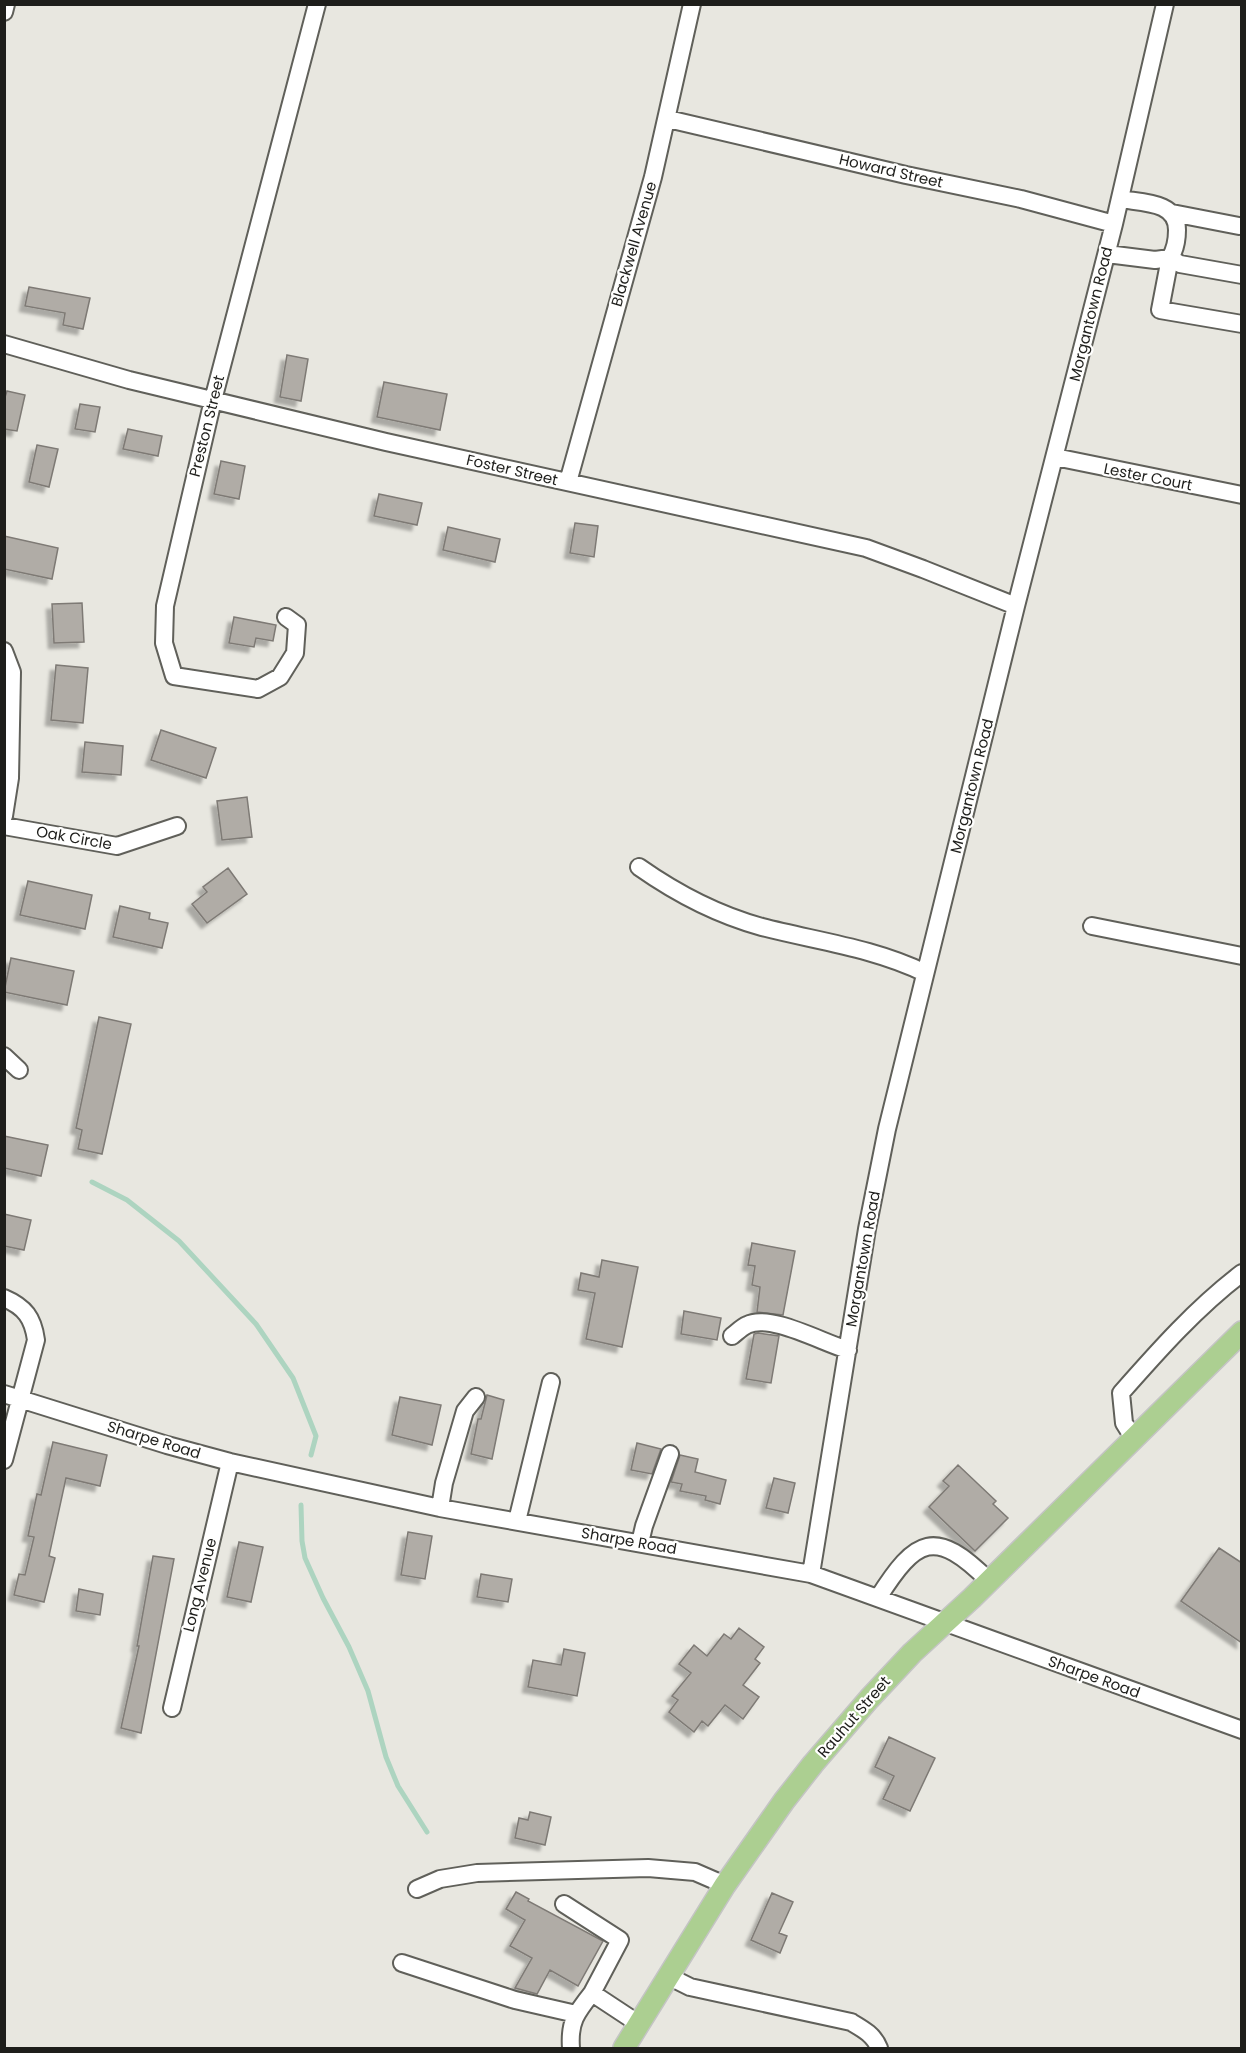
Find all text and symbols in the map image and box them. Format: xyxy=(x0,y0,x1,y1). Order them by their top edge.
street label: Howard Street xyxy=(837,148,945,193)
street label: Blackwell Avenue xyxy=(606,179,661,309)
street label: Morgantown Road xyxy=(1064,244,1117,383)
street label: Preston Street xyxy=(184,373,229,479)
street label: Foster Street xyxy=(464,449,560,490)
street label: Lester Court xyxy=(1102,458,1194,495)
street label: Morgantown Road xyxy=(945,716,998,855)
street label: Oak Circle xyxy=(35,821,114,855)
street label: Morgantown Road xyxy=(840,1189,885,1329)
street label: Sharpe Road xyxy=(105,1415,203,1464)
street label: Sharpe Road xyxy=(580,1522,678,1559)
street label: Long Avenue xyxy=(178,1536,221,1634)
street label: Sharpe Road xyxy=(1045,1650,1143,1703)
street label: Rauhut Street xyxy=(812,1671,895,1762)

